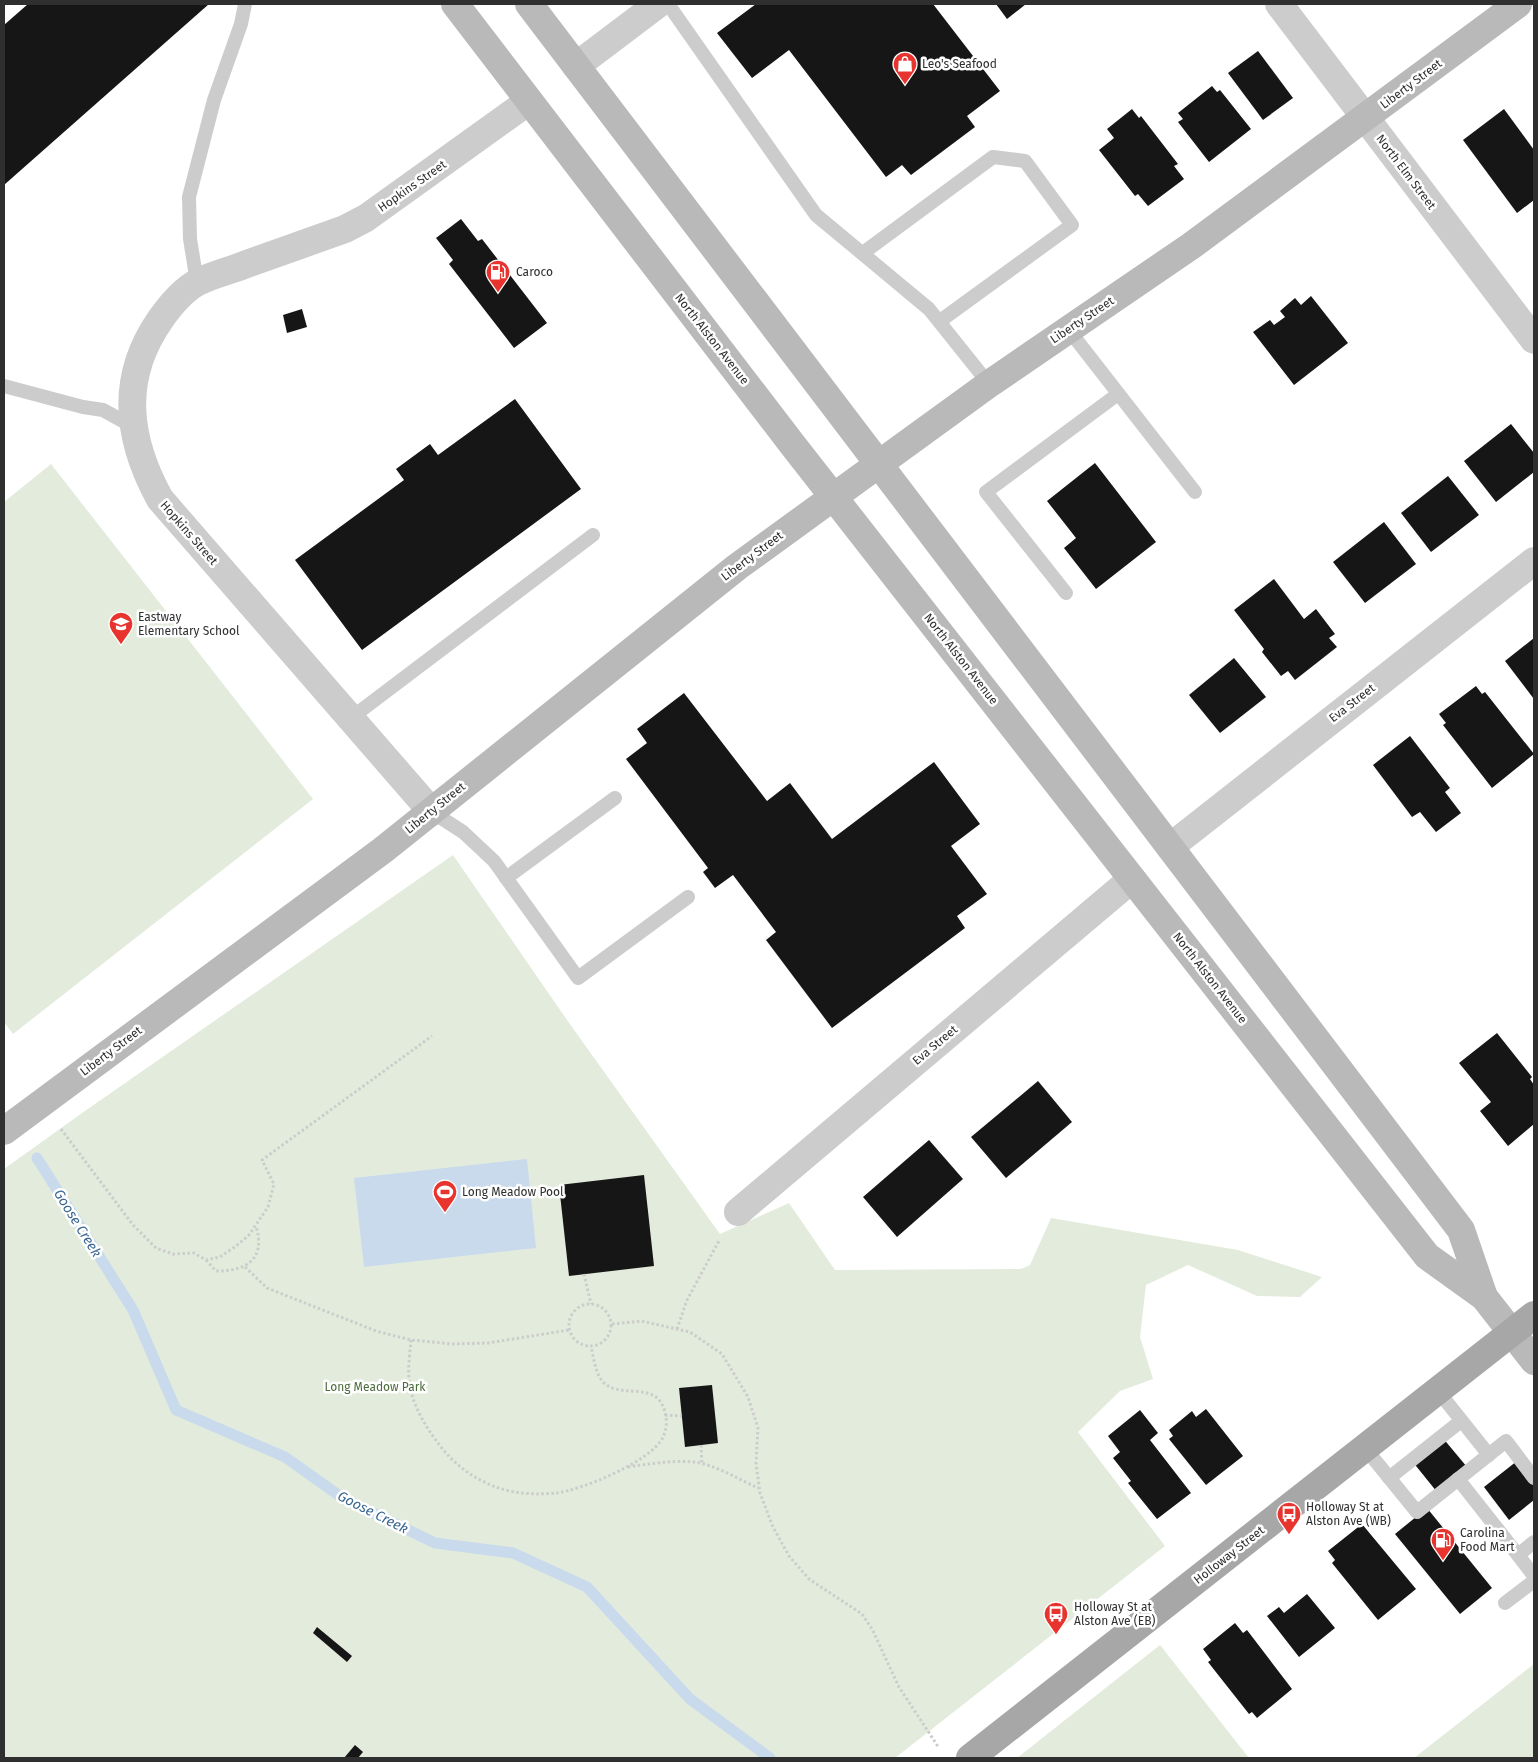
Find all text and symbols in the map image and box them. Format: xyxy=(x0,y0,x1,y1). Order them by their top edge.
shop icon: Leo's Seafood xyxy=(892,51,918,85)
street label: Liberty Street xyxy=(1377,56,1445,112)
place label: Leo's Seafood xyxy=(922,57,997,71)
street label: North Elm Street xyxy=(1373,132,1439,213)
street label: Hopkins Street xyxy=(375,157,449,215)
fuel station icon: Caroco xyxy=(485,259,511,293)
place label: Caroco xyxy=(516,265,553,279)
street label: North Alston Avenue xyxy=(672,291,752,387)
street label: Liberty Street xyxy=(1048,293,1117,346)
street label: Hopkins Street xyxy=(157,498,221,568)
street label: Liberty Street xyxy=(718,528,786,584)
place label: Eastway Elementary School xyxy=(138,610,240,638)
school or university icon: Eastway Elementary School xyxy=(108,611,134,645)
street label: North Alston Avenue xyxy=(921,611,1001,707)
street label: Eva Street xyxy=(1326,680,1378,725)
street label: Liberty Street xyxy=(402,779,469,837)
street label: North Alston Avenue xyxy=(1170,930,1250,1026)
street label: Eva Street xyxy=(910,1022,961,1068)
street label: Liberty Street xyxy=(77,1023,145,1079)
sports icon: Long Meadow Pool xyxy=(432,1179,458,1213)
place label: Long Meadow Pool xyxy=(462,1185,564,1199)
water label: Goose Creek xyxy=(50,1186,105,1261)
park label: Long Meadow Park xyxy=(324,1380,426,1394)
water label: Goose Creek xyxy=(335,1487,411,1538)
place label: Holloway St at Alston Ave (WB) xyxy=(1306,1500,1391,1528)
bus stop icon: Holloway St at Alston Ave (WB) xyxy=(1276,1501,1302,1535)
street label: Holloway Street xyxy=(1191,1523,1268,1587)
place label: Carolina Food Mart xyxy=(1460,1526,1515,1554)
fuel station icon: Carolina Food Mart xyxy=(1430,1527,1456,1561)
place label: Holloway St at Alston Ave (EB) xyxy=(1074,1600,1155,1628)
bus stop icon: Holloway St at Alston Ave (EB) xyxy=(1043,1601,1069,1635)

